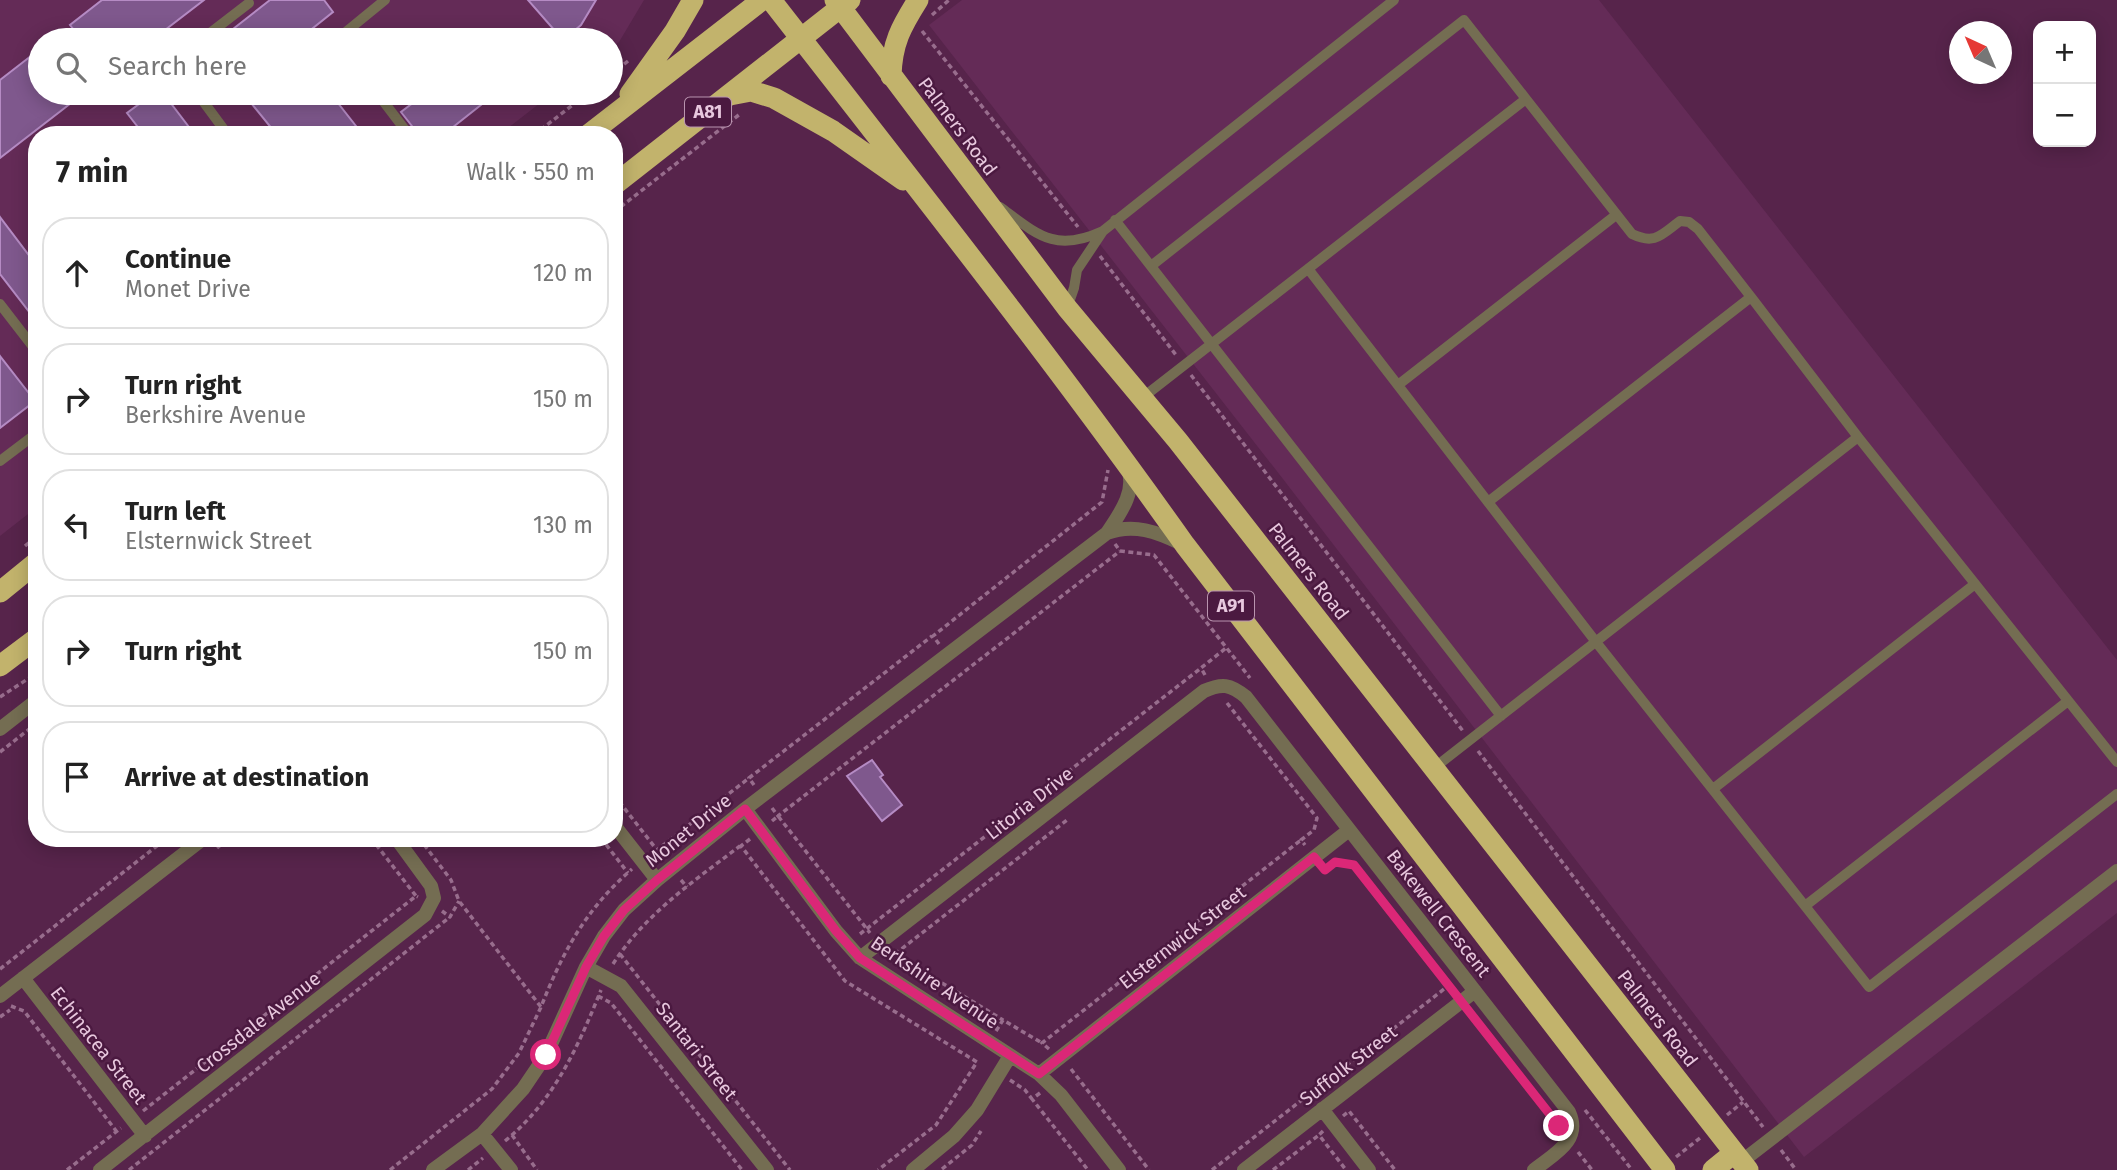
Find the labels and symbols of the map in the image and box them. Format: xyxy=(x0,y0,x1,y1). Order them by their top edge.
north arrow xyxy=(1949,21,2012,84)
street label: Palmers Road xyxy=(913,73,1002,180)
road number: A81 xyxy=(685,98,731,127)
street label: Palmers Road xyxy=(1263,518,1354,625)
road number: A91 xyxy=(1208,592,1254,620)
street label: Litoria Drive xyxy=(981,762,1078,845)
street label: Monet Drive xyxy=(641,789,736,872)
street label: Bakewell Crescent xyxy=(1382,845,1496,982)
street label: Elsternwick Street xyxy=(1114,881,1250,994)
street label: Berkshire Avenue xyxy=(866,931,1003,1034)
street label: Palmers Road xyxy=(1612,965,1703,1072)
street label: Crossdale Avenue xyxy=(192,967,325,1078)
street label: Echinacea Street xyxy=(46,982,152,1109)
street label: Santari Street xyxy=(651,998,742,1105)
street label: Suffolk Street xyxy=(1295,1020,1402,1110)
route start xyxy=(530,1039,561,1070)
route end xyxy=(1543,1110,1574,1141)

